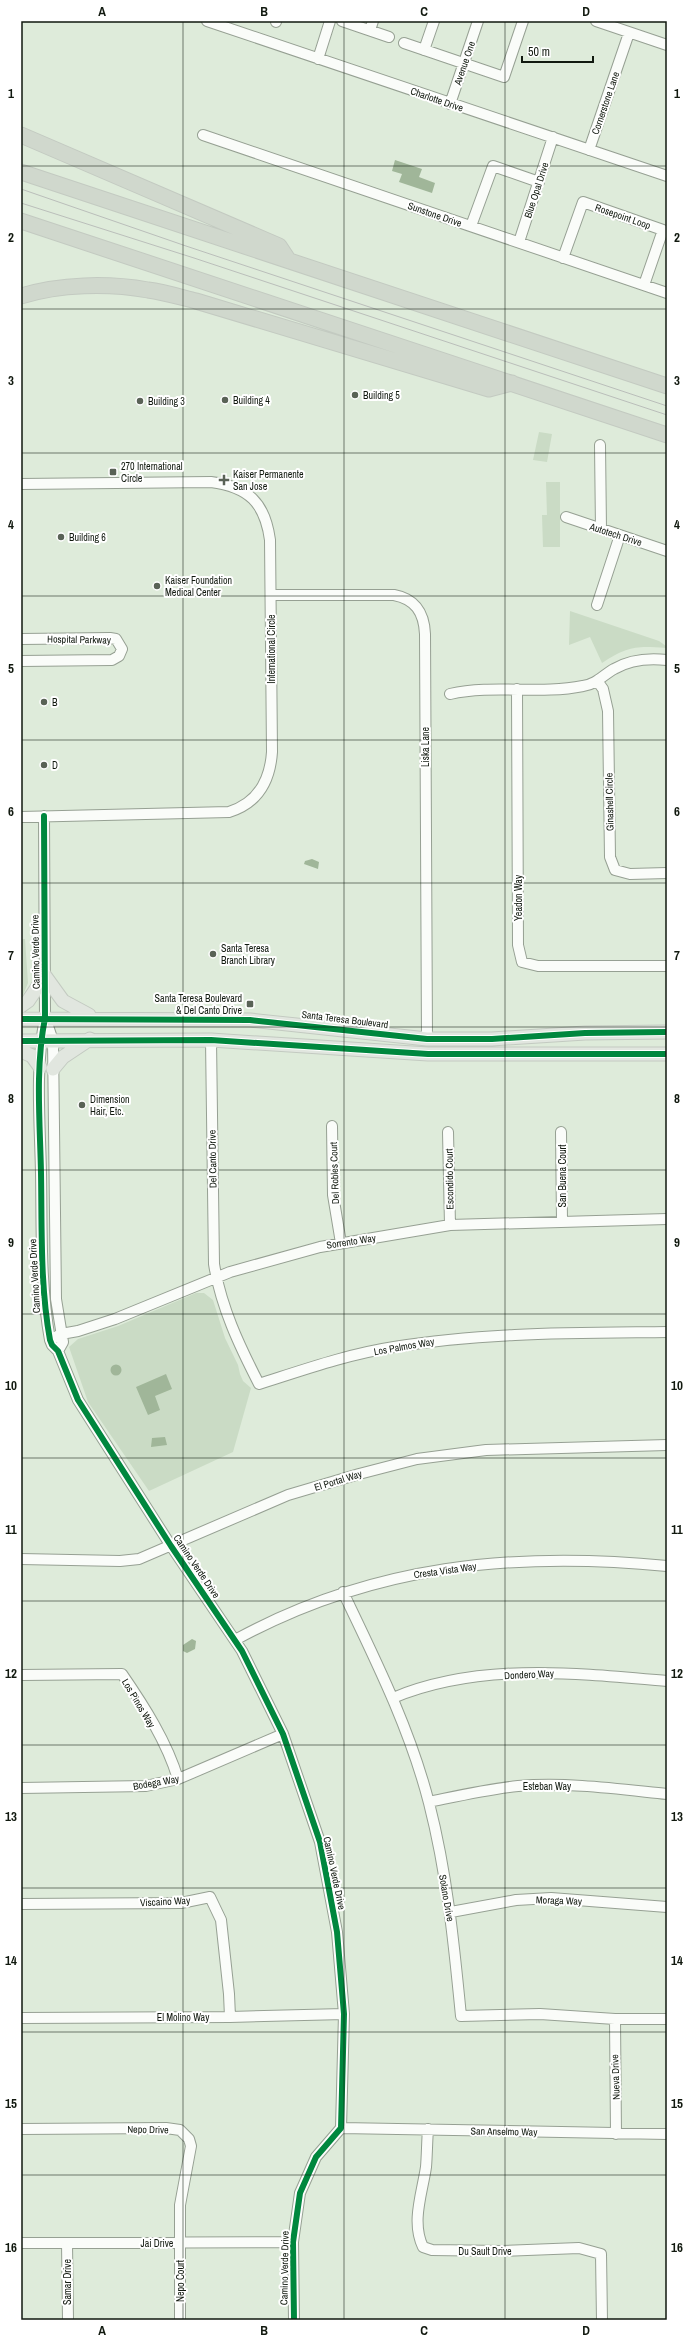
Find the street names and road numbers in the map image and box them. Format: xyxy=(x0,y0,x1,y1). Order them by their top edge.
street label: Avenue One xyxy=(451,39,478,88)
street label: Cornerstone Lane xyxy=(589,70,622,136)
street label: Charlotte Drive xyxy=(409,84,465,115)
street label: Blue Opal Drive xyxy=(521,160,552,220)
street label: Sunstone Drive xyxy=(406,199,464,230)
street label: Rosepoint Loop xyxy=(593,201,653,232)
street label: Autotech Drive xyxy=(587,520,644,549)
street label: International Circle xyxy=(265,614,278,684)
street label: Hospital Parkway xyxy=(47,632,112,647)
street label: Liska Lane xyxy=(419,727,432,767)
street label: Ginashell Circle xyxy=(602,772,617,831)
street label: Yeadon Way xyxy=(512,874,525,921)
street label: Camino Verde Drive xyxy=(28,914,43,989)
street label: Santa Teresa Boulevard xyxy=(301,1008,389,1031)
street label: Del Canto Drive xyxy=(205,1129,220,1188)
street label: Del Robles Court xyxy=(327,1141,342,1204)
street label: San Buena Court xyxy=(556,1144,569,1207)
street label: Escondido Court xyxy=(442,1148,457,1210)
street label: Sorrento Way xyxy=(325,1231,378,1252)
street label: Camino Verde Drive xyxy=(26,1238,43,1313)
street label: Los Palmos Way xyxy=(373,1335,436,1358)
street label: El Portal Way xyxy=(313,1467,365,1494)
street label: Camino Verde Drive xyxy=(170,1532,223,1601)
street label: Cresta Vista Way xyxy=(413,1560,478,1581)
street label: Dondero Way xyxy=(504,1667,555,1682)
street label: Los Pinos Way xyxy=(119,1676,159,1731)
street label: Bodega Way xyxy=(132,1772,181,1793)
street label: Esteban Way xyxy=(523,1780,572,1793)
street label: Camino Verde Drive xyxy=(320,1835,349,1911)
street label: Solano Drive xyxy=(436,1874,457,1923)
street label: Moraga Way xyxy=(536,1893,583,1908)
street label: Viscaino Way xyxy=(140,1894,191,1909)
street label: El Molino Way xyxy=(157,2011,210,2024)
street label: Nueva Drive xyxy=(608,2054,623,2100)
street label: Nepo Drive xyxy=(127,2123,169,2136)
street label: San Anselmo Way xyxy=(471,2124,538,2139)
street label: Camino Verde Drive xyxy=(277,2230,292,2305)
street label: Jai Drive xyxy=(141,2237,174,2250)
street label: Du Sault Drive xyxy=(458,2245,512,2258)
street label: Samar Drive xyxy=(61,2259,74,2305)
street label: Nepo Court xyxy=(174,2259,187,2302)

